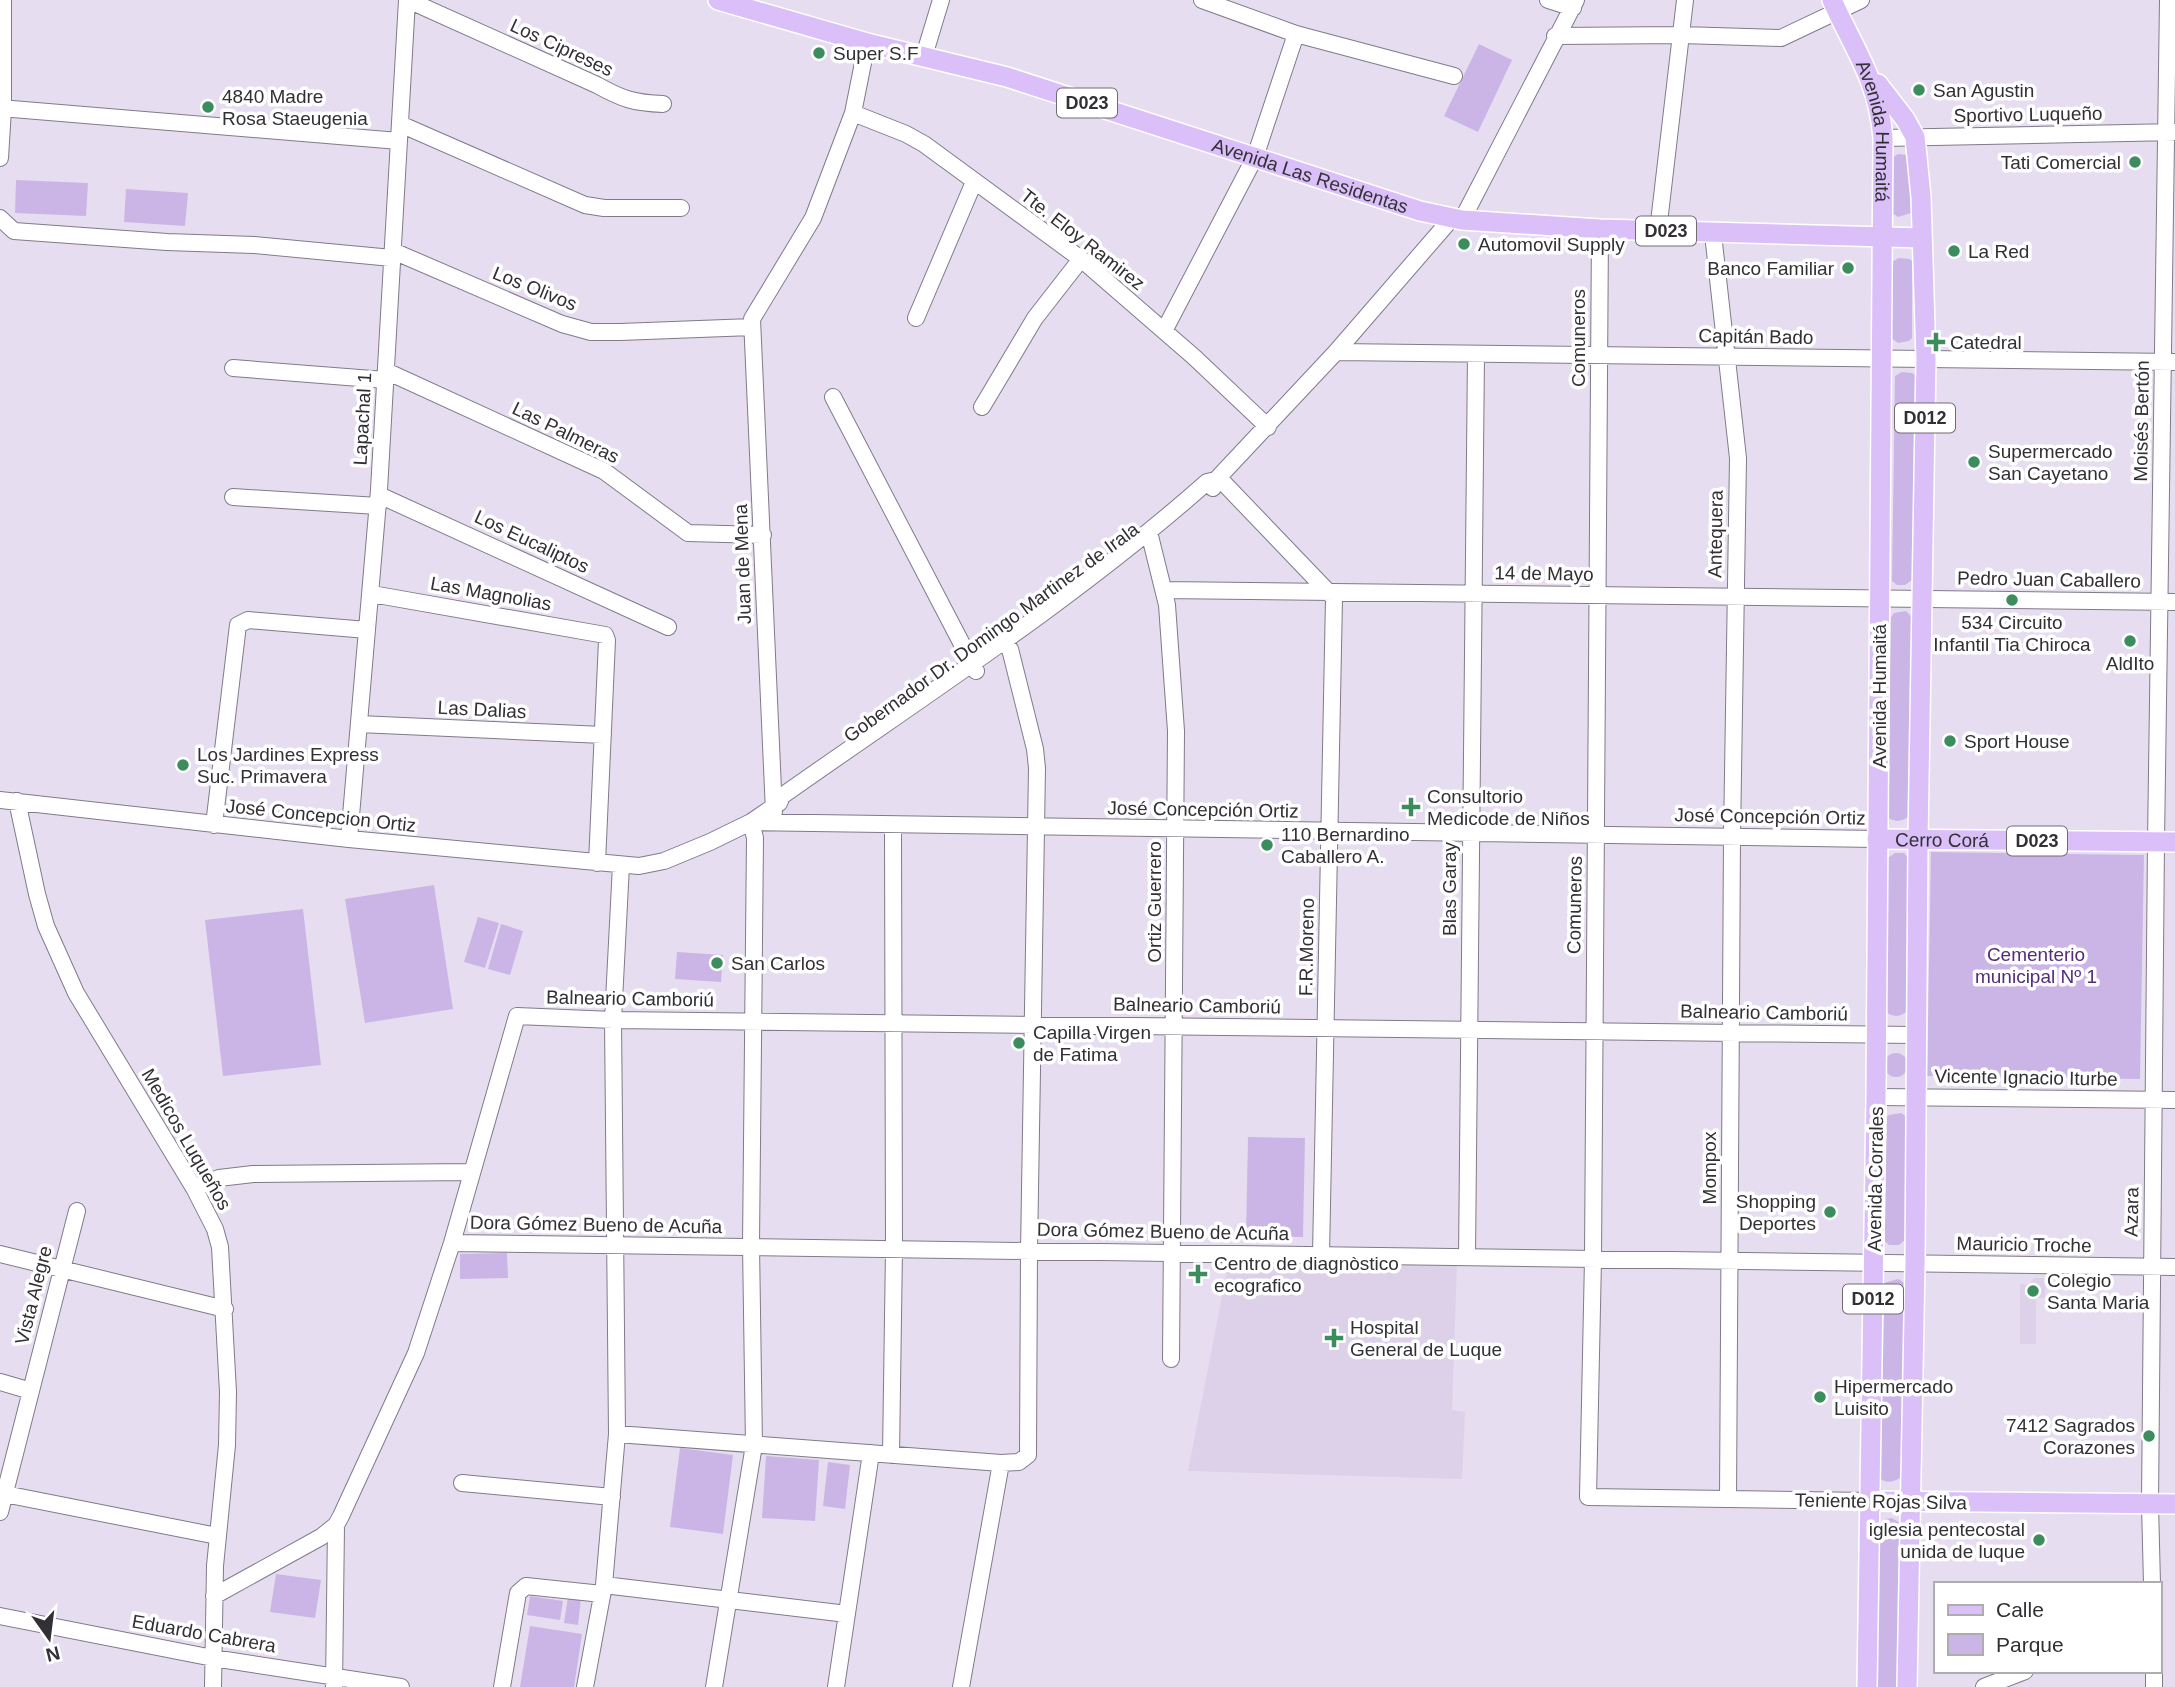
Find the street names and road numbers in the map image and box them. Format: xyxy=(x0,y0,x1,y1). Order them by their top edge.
street label: Los Cipreses xyxy=(507,15,616,80)
street label: Avenida Humaitá xyxy=(1852,57,1893,203)
road number: D023 xyxy=(1057,88,1117,118)
street label: Sportivo Luqueño xyxy=(1953,103,2103,126)
street label: Avenida Las Residentas xyxy=(1210,134,1411,217)
street label: Tte. Eloy Ramirez xyxy=(1017,185,1149,294)
road number: D023 xyxy=(1636,216,1696,246)
street label: Los Olivos xyxy=(490,262,580,315)
street label: Comuneros xyxy=(1568,289,1589,387)
street label: Capitán Bado xyxy=(1698,325,1814,348)
street label: Moisés Bertón xyxy=(2130,360,2153,482)
street label: Lapachal 1 xyxy=(350,372,375,466)
street label: Las Palmeras xyxy=(509,398,623,467)
road number: D012 xyxy=(1895,404,1955,432)
street label: Antequera xyxy=(1704,490,1727,578)
street label: Juan de Mena xyxy=(730,503,755,625)
street label: Los Eucaliptos xyxy=(471,506,592,577)
street label: Gobernador Dr. Domingo Martinez de Irala xyxy=(840,518,1143,746)
street label: 14 de Mayo xyxy=(1494,562,1594,585)
street label: Pedro Juan Caballero xyxy=(1957,567,2141,592)
street label: Las Magnolias xyxy=(429,573,553,614)
street label: Avenida Humaitá xyxy=(1869,623,1890,768)
street label: Las Dalias xyxy=(437,697,527,722)
street label: José Concepcion Ortiz xyxy=(225,795,417,836)
street label: José Concepción Ortiz xyxy=(1107,797,1299,822)
street label: José Concepción Ortiz xyxy=(1674,804,1866,829)
road number: D023 xyxy=(2007,826,2067,856)
street label: Cerro Corá xyxy=(1895,829,1990,851)
street label: Ortiz Guerrero xyxy=(1144,841,1165,963)
street label: Blas Garay xyxy=(1439,842,1460,936)
street label: Comuneros xyxy=(1563,856,1586,954)
street label: F.R.Moreno xyxy=(1295,898,1318,996)
street label: Balneario Camboriú xyxy=(546,987,714,1010)
street label: Balneario Camboriú xyxy=(1113,994,1281,1017)
street label: Balneario Camboriú xyxy=(1680,1001,1848,1024)
street label: Medicos Luqueños xyxy=(138,1065,236,1214)
street label: Vicente Ignacio Iturbe xyxy=(1934,1065,2118,1090)
street label: Avenida Corrales xyxy=(1864,1106,1887,1252)
street label: Mompox xyxy=(1699,1131,1720,1204)
street label: Azara xyxy=(2121,1187,2142,1237)
street label: Dora Gómez Bueno de Acuña xyxy=(470,1212,723,1237)
street label: Dora Gómez Bueno de Acuña xyxy=(1037,1219,1290,1244)
street label: Mauricio Troche xyxy=(1956,1233,2092,1256)
street label: Vista Alegre xyxy=(11,1244,56,1347)
road number: D012 xyxy=(1843,1284,1903,1314)
street label: Teniente Rojas Silva xyxy=(1795,1489,1968,1514)
street label: Eduardo Cabrera xyxy=(130,1610,278,1657)

